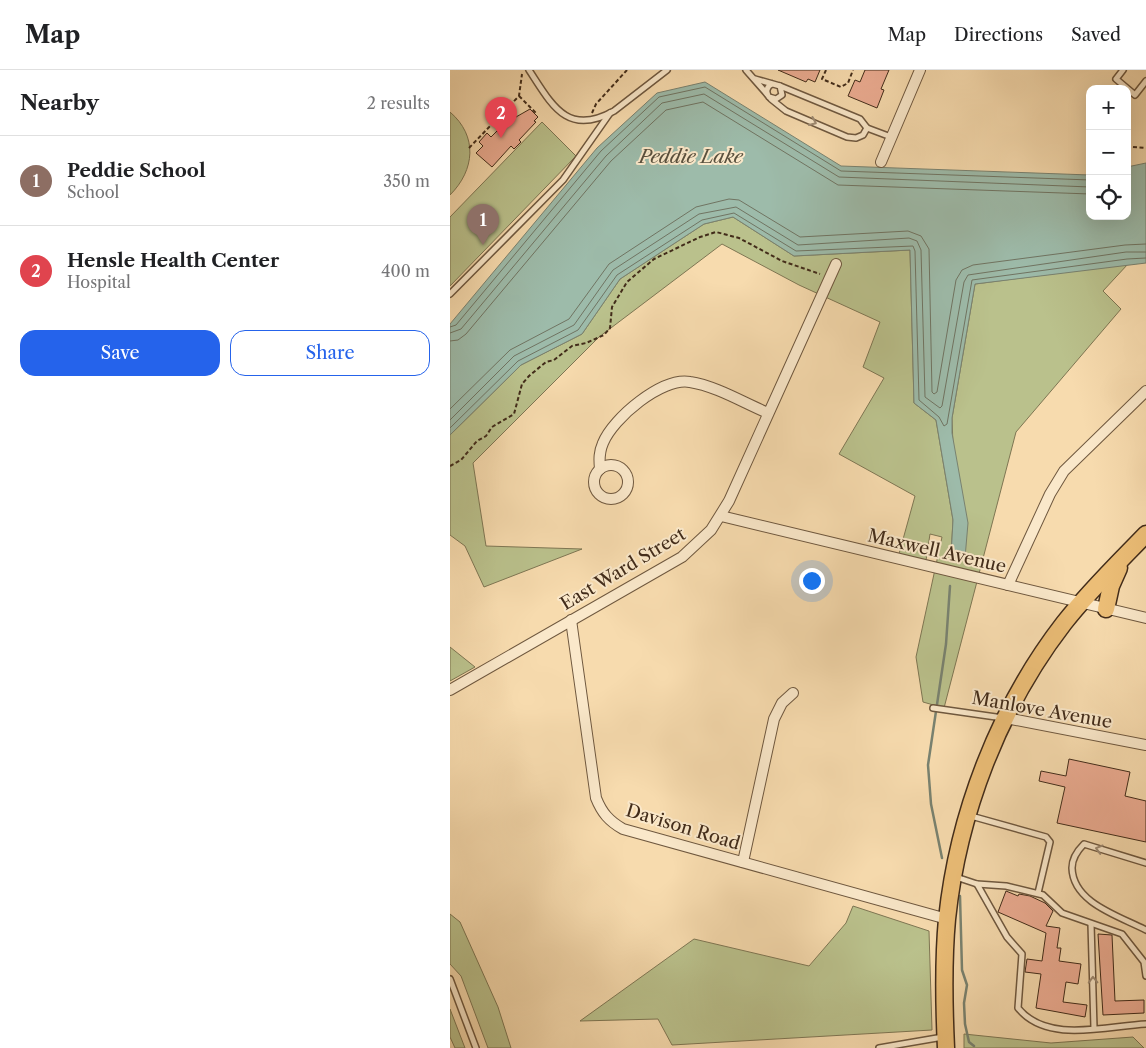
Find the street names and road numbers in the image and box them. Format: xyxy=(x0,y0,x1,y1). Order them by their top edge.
street label: East Ward Street xyxy=(557,523,690,615)
street label: Maxwell Avenue xyxy=(866,524,1008,578)
street label: Manlove Avenue xyxy=(970,687,1114,733)
street label: Davison Road xyxy=(623,799,743,855)

